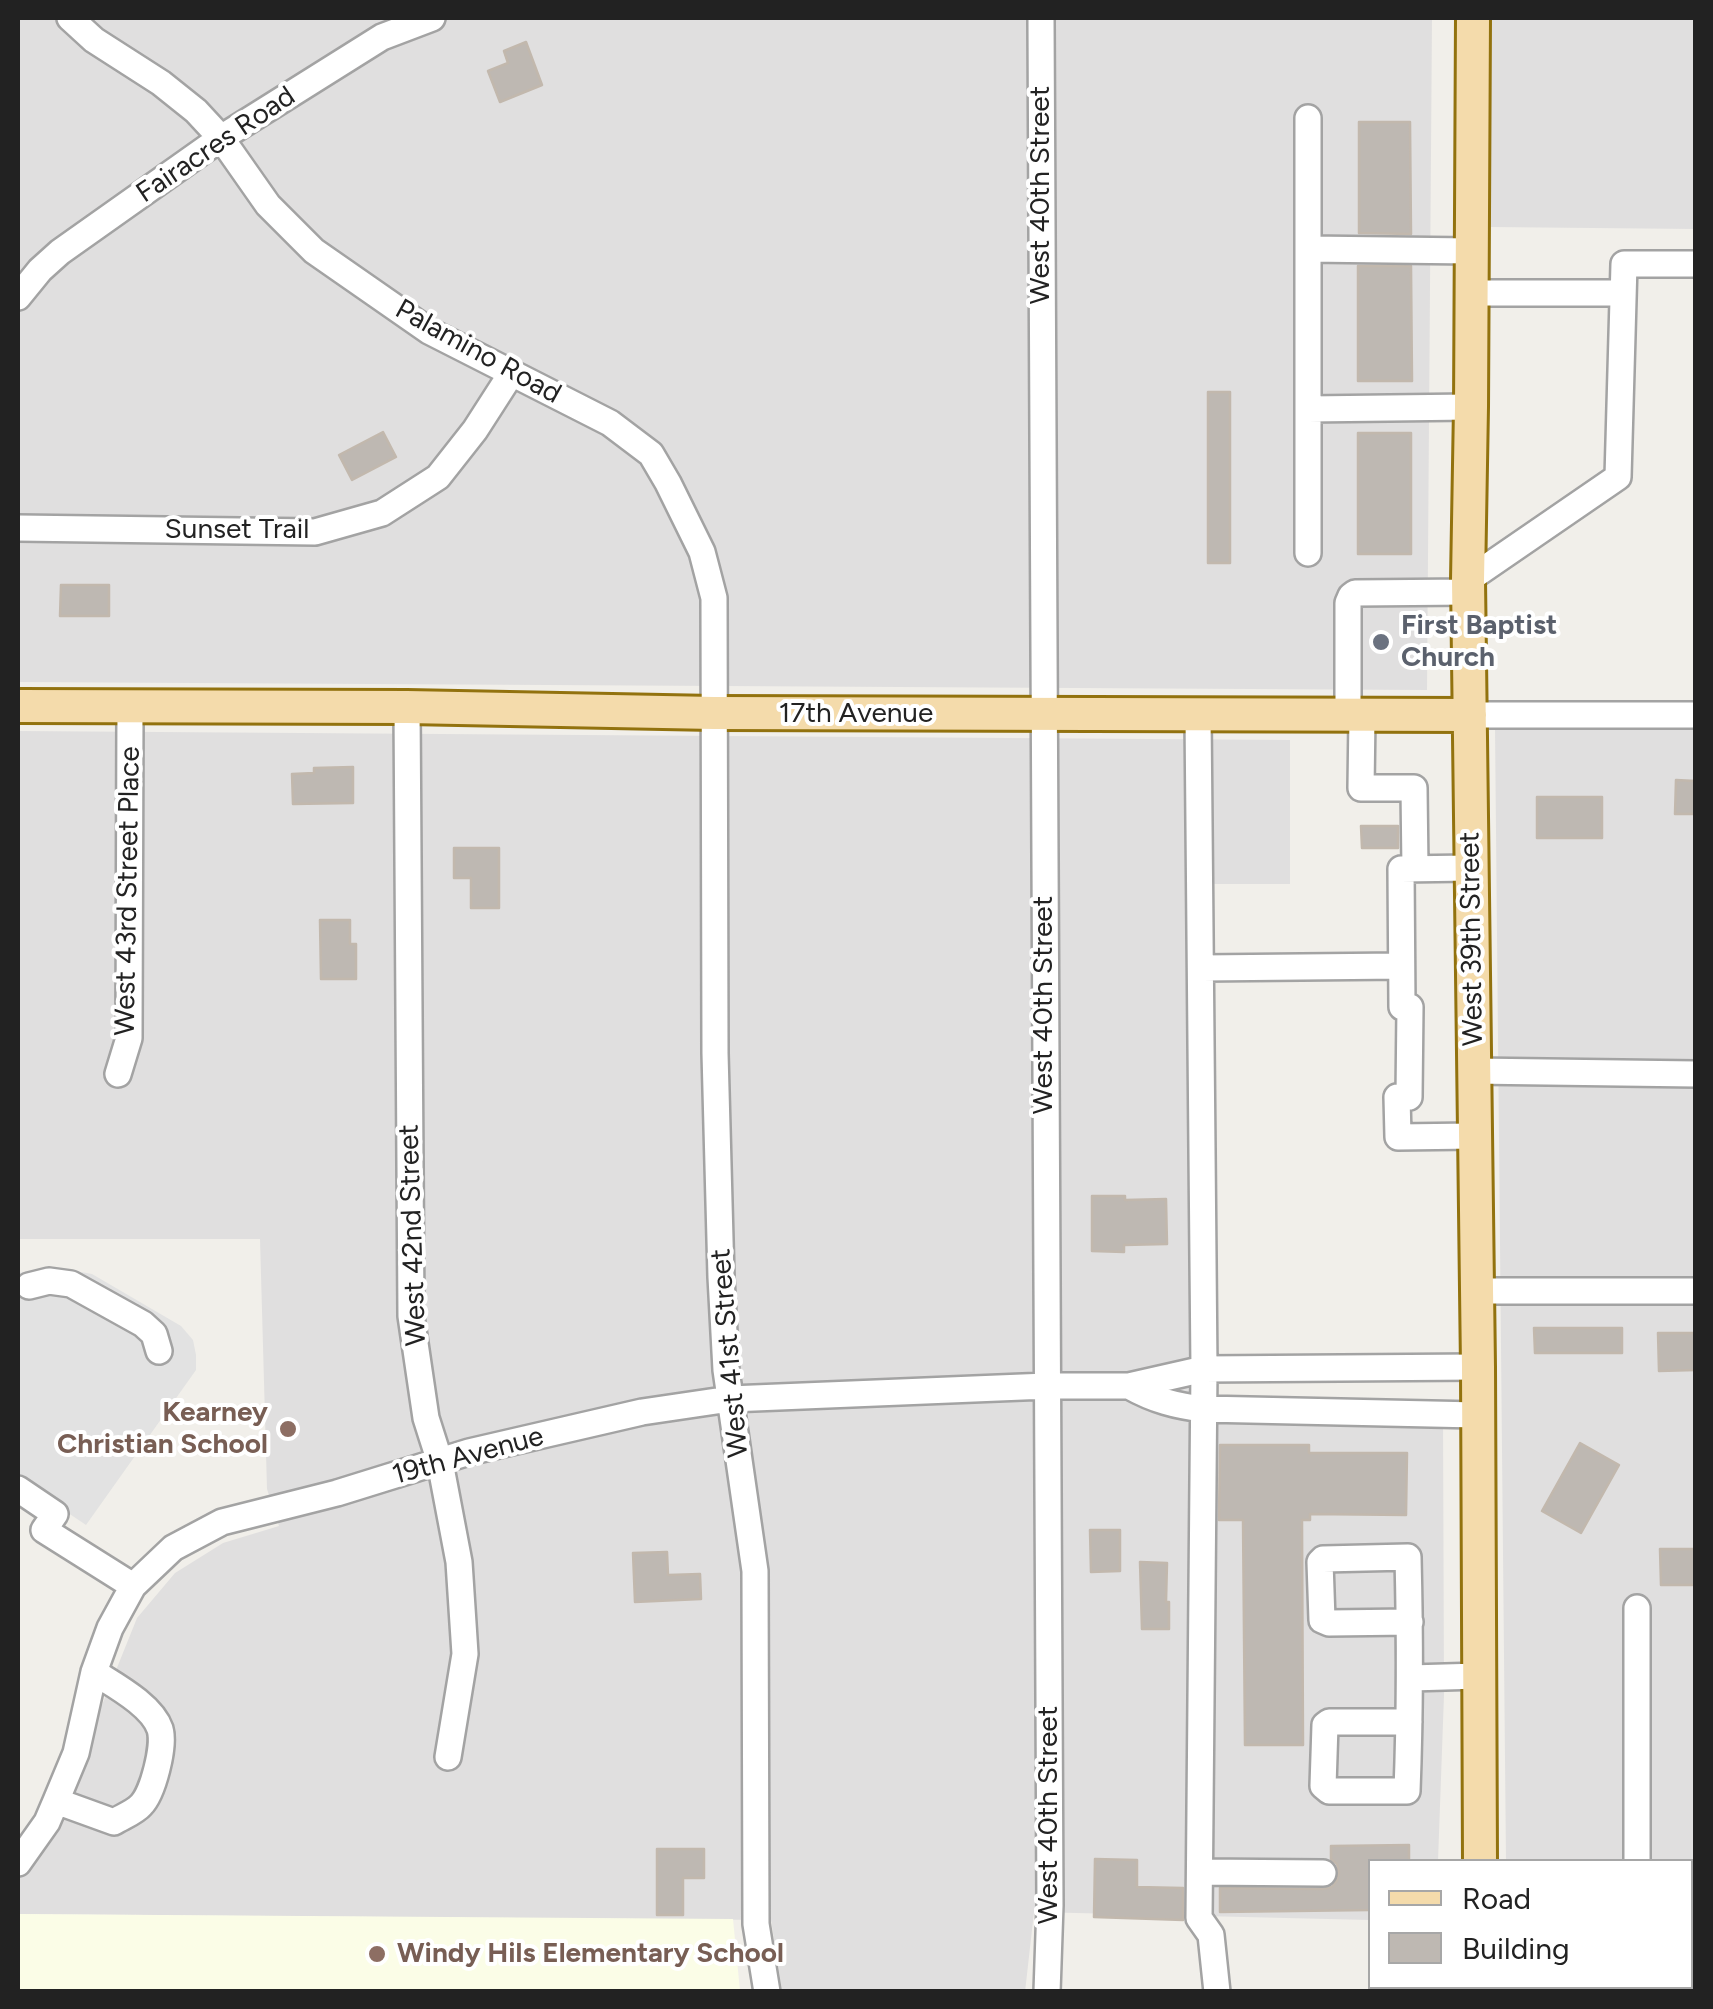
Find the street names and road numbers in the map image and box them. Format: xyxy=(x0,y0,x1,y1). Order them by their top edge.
street label: Fairacres Road xyxy=(130,80,302,210)
street label: West 40th Street xyxy=(1024,86,1058,304)
street label: Palamino Road xyxy=(389,293,567,411)
street label: Sunset Trail xyxy=(165,513,309,547)
street label: 17th Avenue xyxy=(779,697,933,731)
street label: West 43rd Street Place xyxy=(109,746,147,1036)
street label: West 39th Street xyxy=(1453,832,1491,1046)
street label: West 40th Street xyxy=(1027,896,1061,1114)
street label: West 42nd Street xyxy=(392,1123,434,1347)
street label: West 41st Street xyxy=(704,1247,756,1459)
street label: 19th Avenue xyxy=(389,1420,547,1492)
street label: West 40th Street xyxy=(1032,1706,1066,1924)

